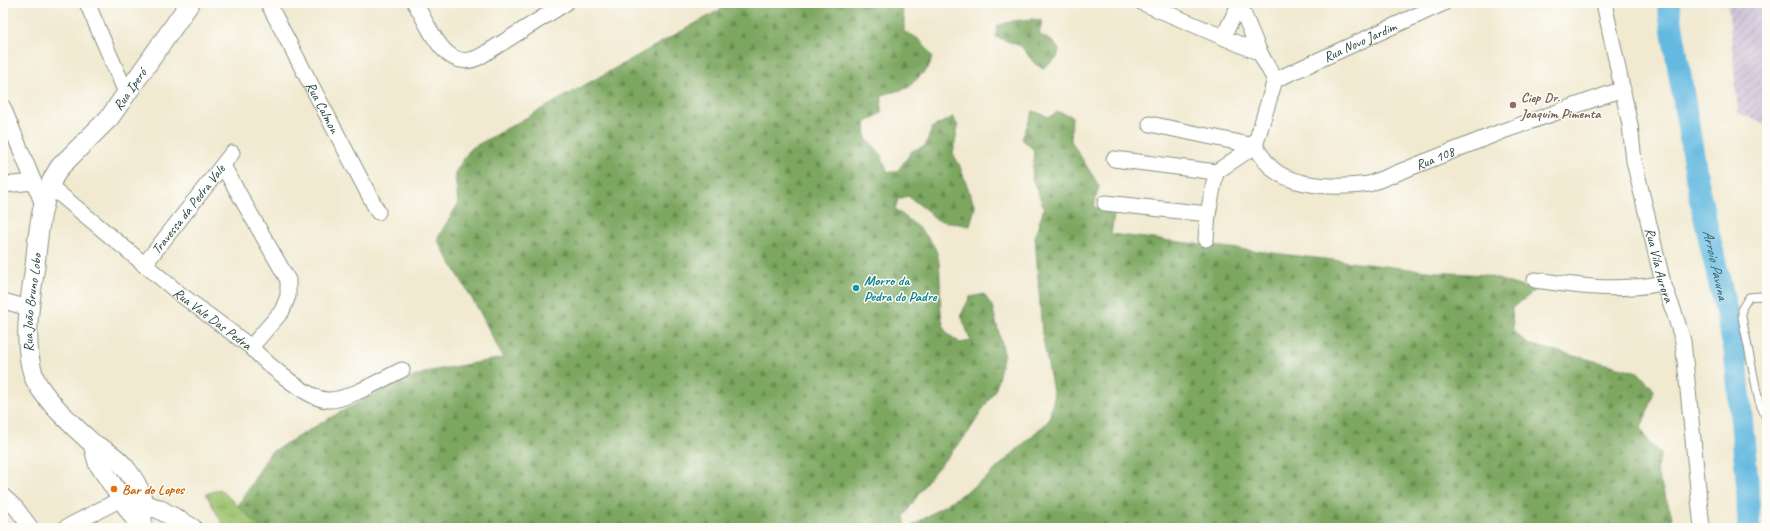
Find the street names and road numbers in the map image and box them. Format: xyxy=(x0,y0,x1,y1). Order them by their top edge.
street label: Rua Novo Jardim xyxy=(1321,17,1400,65)
street label: Rua Iperó xyxy=(109,63,151,113)
street label: Rua Calmon xyxy=(302,79,344,137)
street label: Rua 108 xyxy=(1413,142,1458,173)
street label: Travessa da Pedra Vale xyxy=(147,160,229,257)
street label: Rua Vila Aurora xyxy=(1642,226,1678,305)
street label: Rua João Bruno Lobo xyxy=(19,251,45,353)
street label: Rua Vale Das Pedra xyxy=(170,284,256,354)

